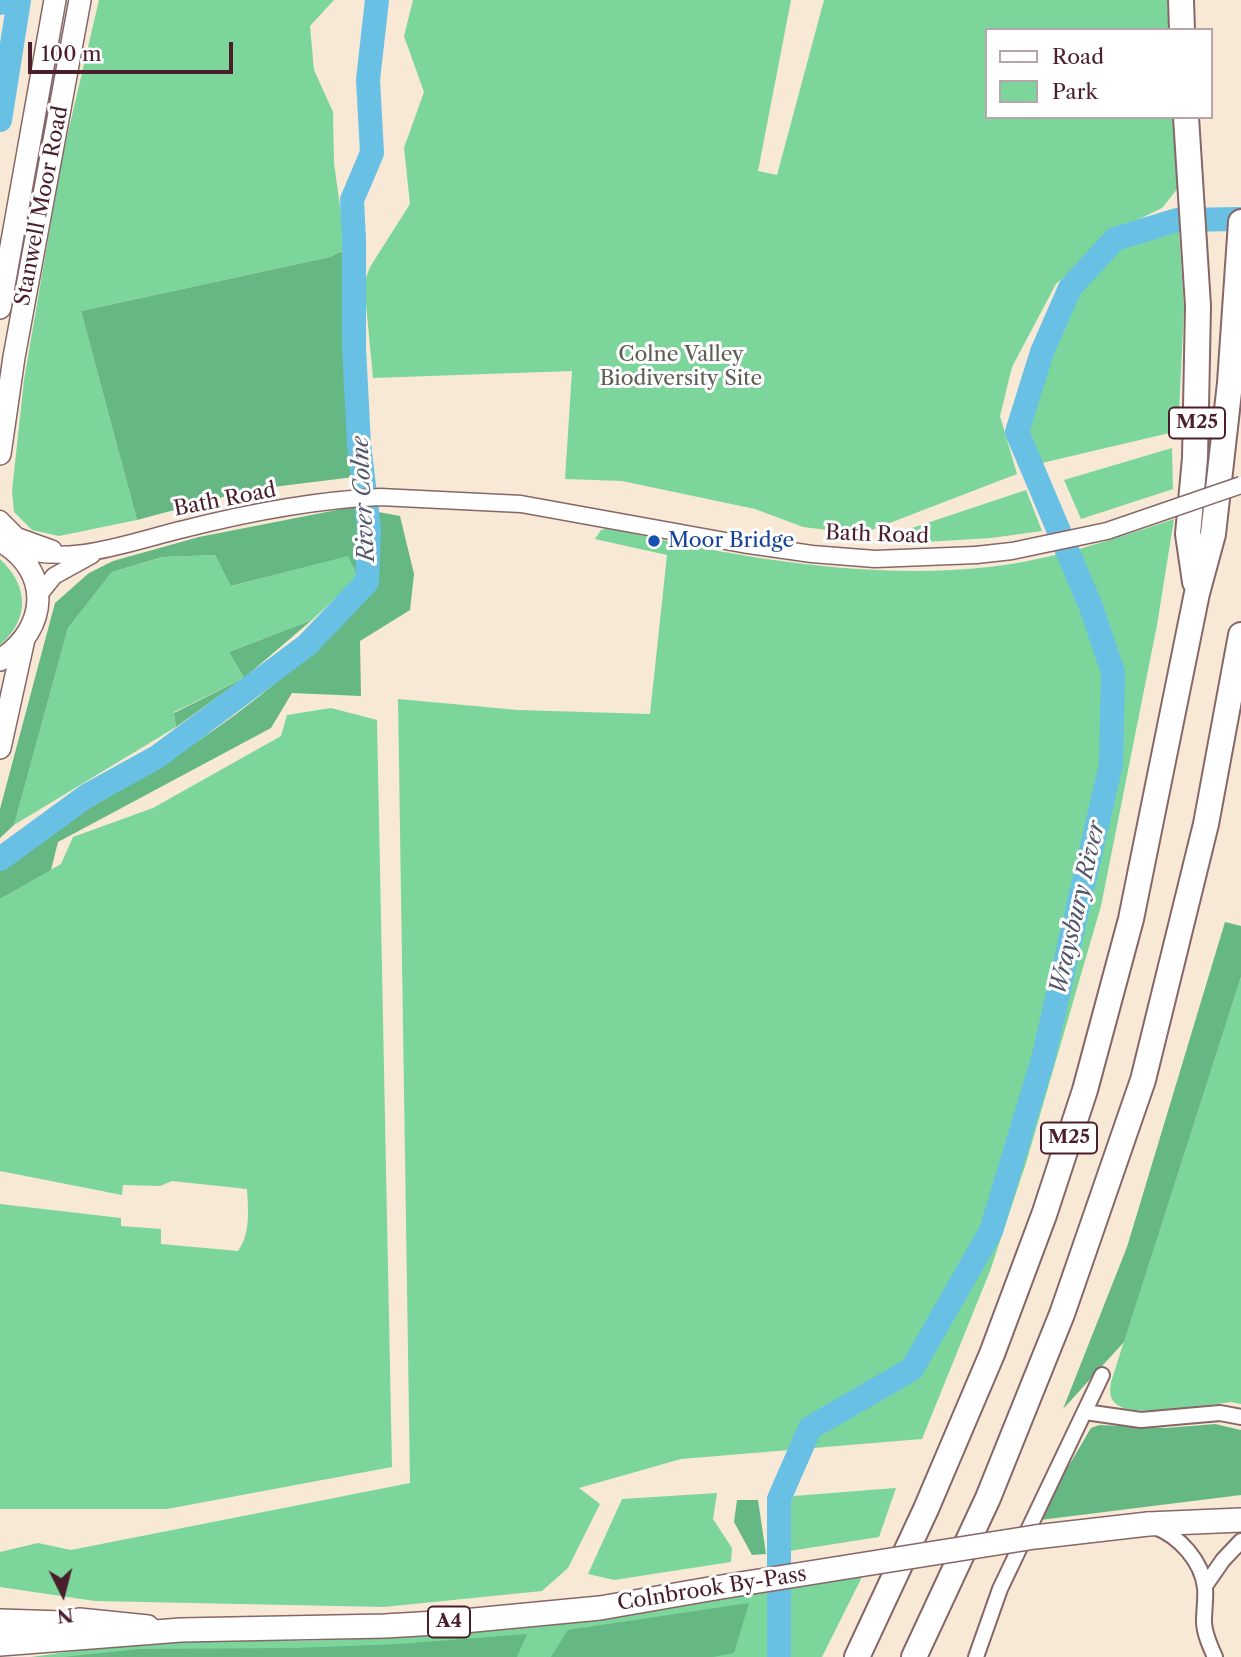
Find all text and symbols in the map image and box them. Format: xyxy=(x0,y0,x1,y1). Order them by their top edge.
scale bar xyxy=(32,28,236,72)
legend xyxy=(986,28,1213,119)
text: 100 m xyxy=(41,41,102,66)
text: Road xyxy=(1052,44,1104,69)
text: Park xyxy=(1052,79,1098,104)
street label: Stanwell Moor Road xyxy=(10,104,74,308)
park label: Colne Valley Biodiversity Site xyxy=(600,342,762,392)
road number: M25 xyxy=(1169,408,1225,438)
water label: River Colne xyxy=(347,435,381,563)
street label: Bath Road xyxy=(172,478,278,522)
street label: Bath Road xyxy=(825,521,929,549)
place label: Moor Bridge xyxy=(668,528,794,554)
marker: Moor Bridge xyxy=(646,533,662,549)
water label: Wraysbury River xyxy=(1045,818,1111,998)
road number: M25 xyxy=(1041,1122,1097,1154)
north arrow xyxy=(28,1559,98,1629)
street label: Colnbrook By-Pass xyxy=(616,1562,808,1616)
text: N xyxy=(56,1603,75,1628)
road number: A4 xyxy=(428,1606,470,1638)

